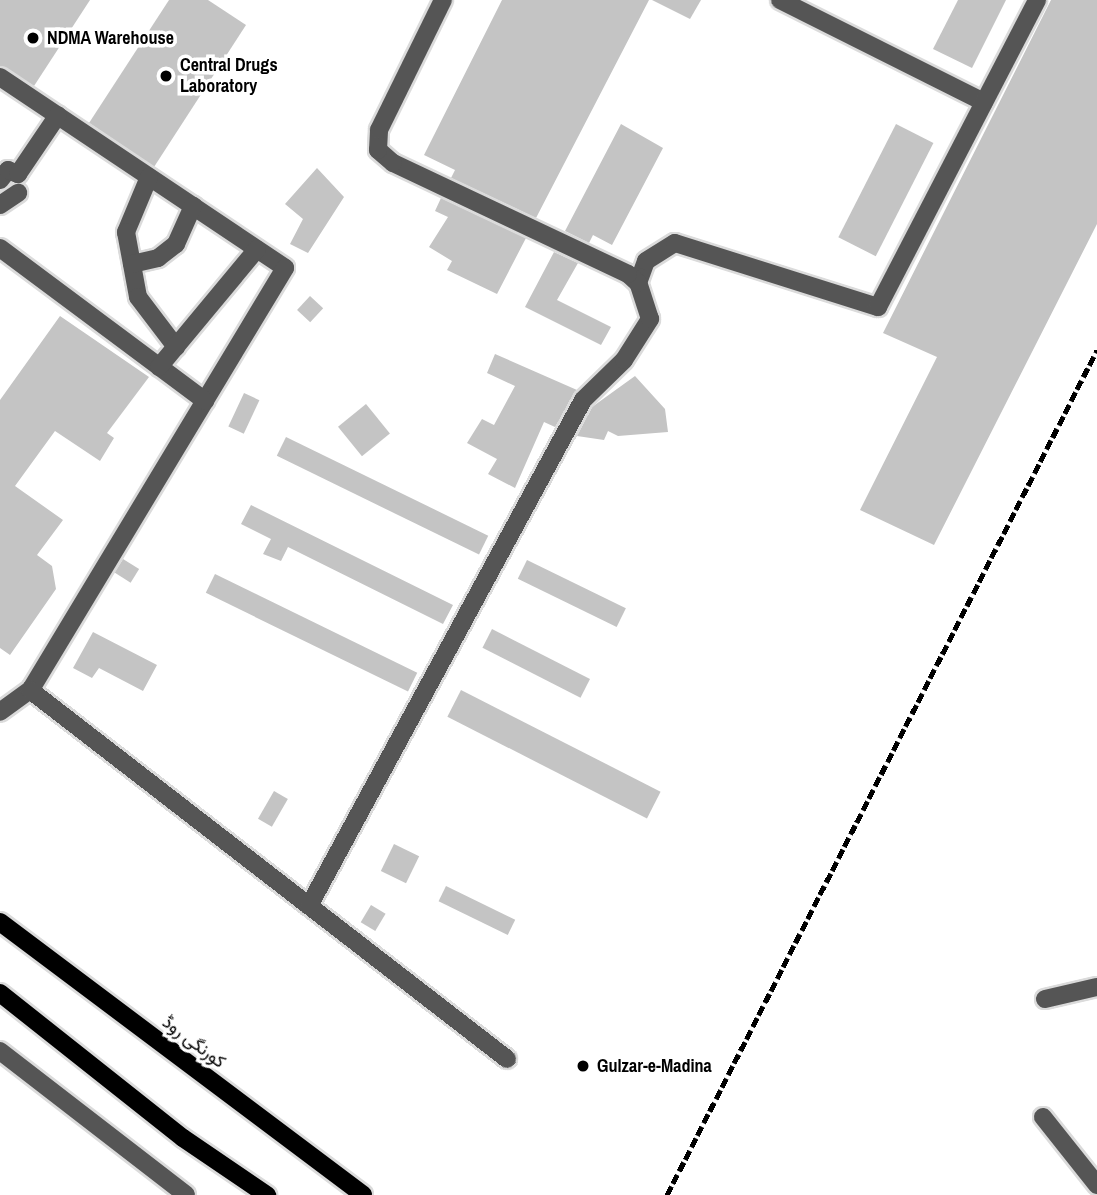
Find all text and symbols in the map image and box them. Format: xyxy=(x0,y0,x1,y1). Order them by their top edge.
place label: NDMA Warehouse xyxy=(47,27,174,49)
marker: NDMA Warehouse xyxy=(25,30,41,46)
place label: Central Drugs Laboratory xyxy=(180,55,278,98)
marker: Central Drugs Laboratory xyxy=(158,68,174,84)
street label: کورنگی روڈ xyxy=(158,1011,230,1073)
place label: Gulzar-e-Madina xyxy=(597,1055,712,1077)
marker: Gulzar-e-Madina xyxy=(575,1058,591,1074)

